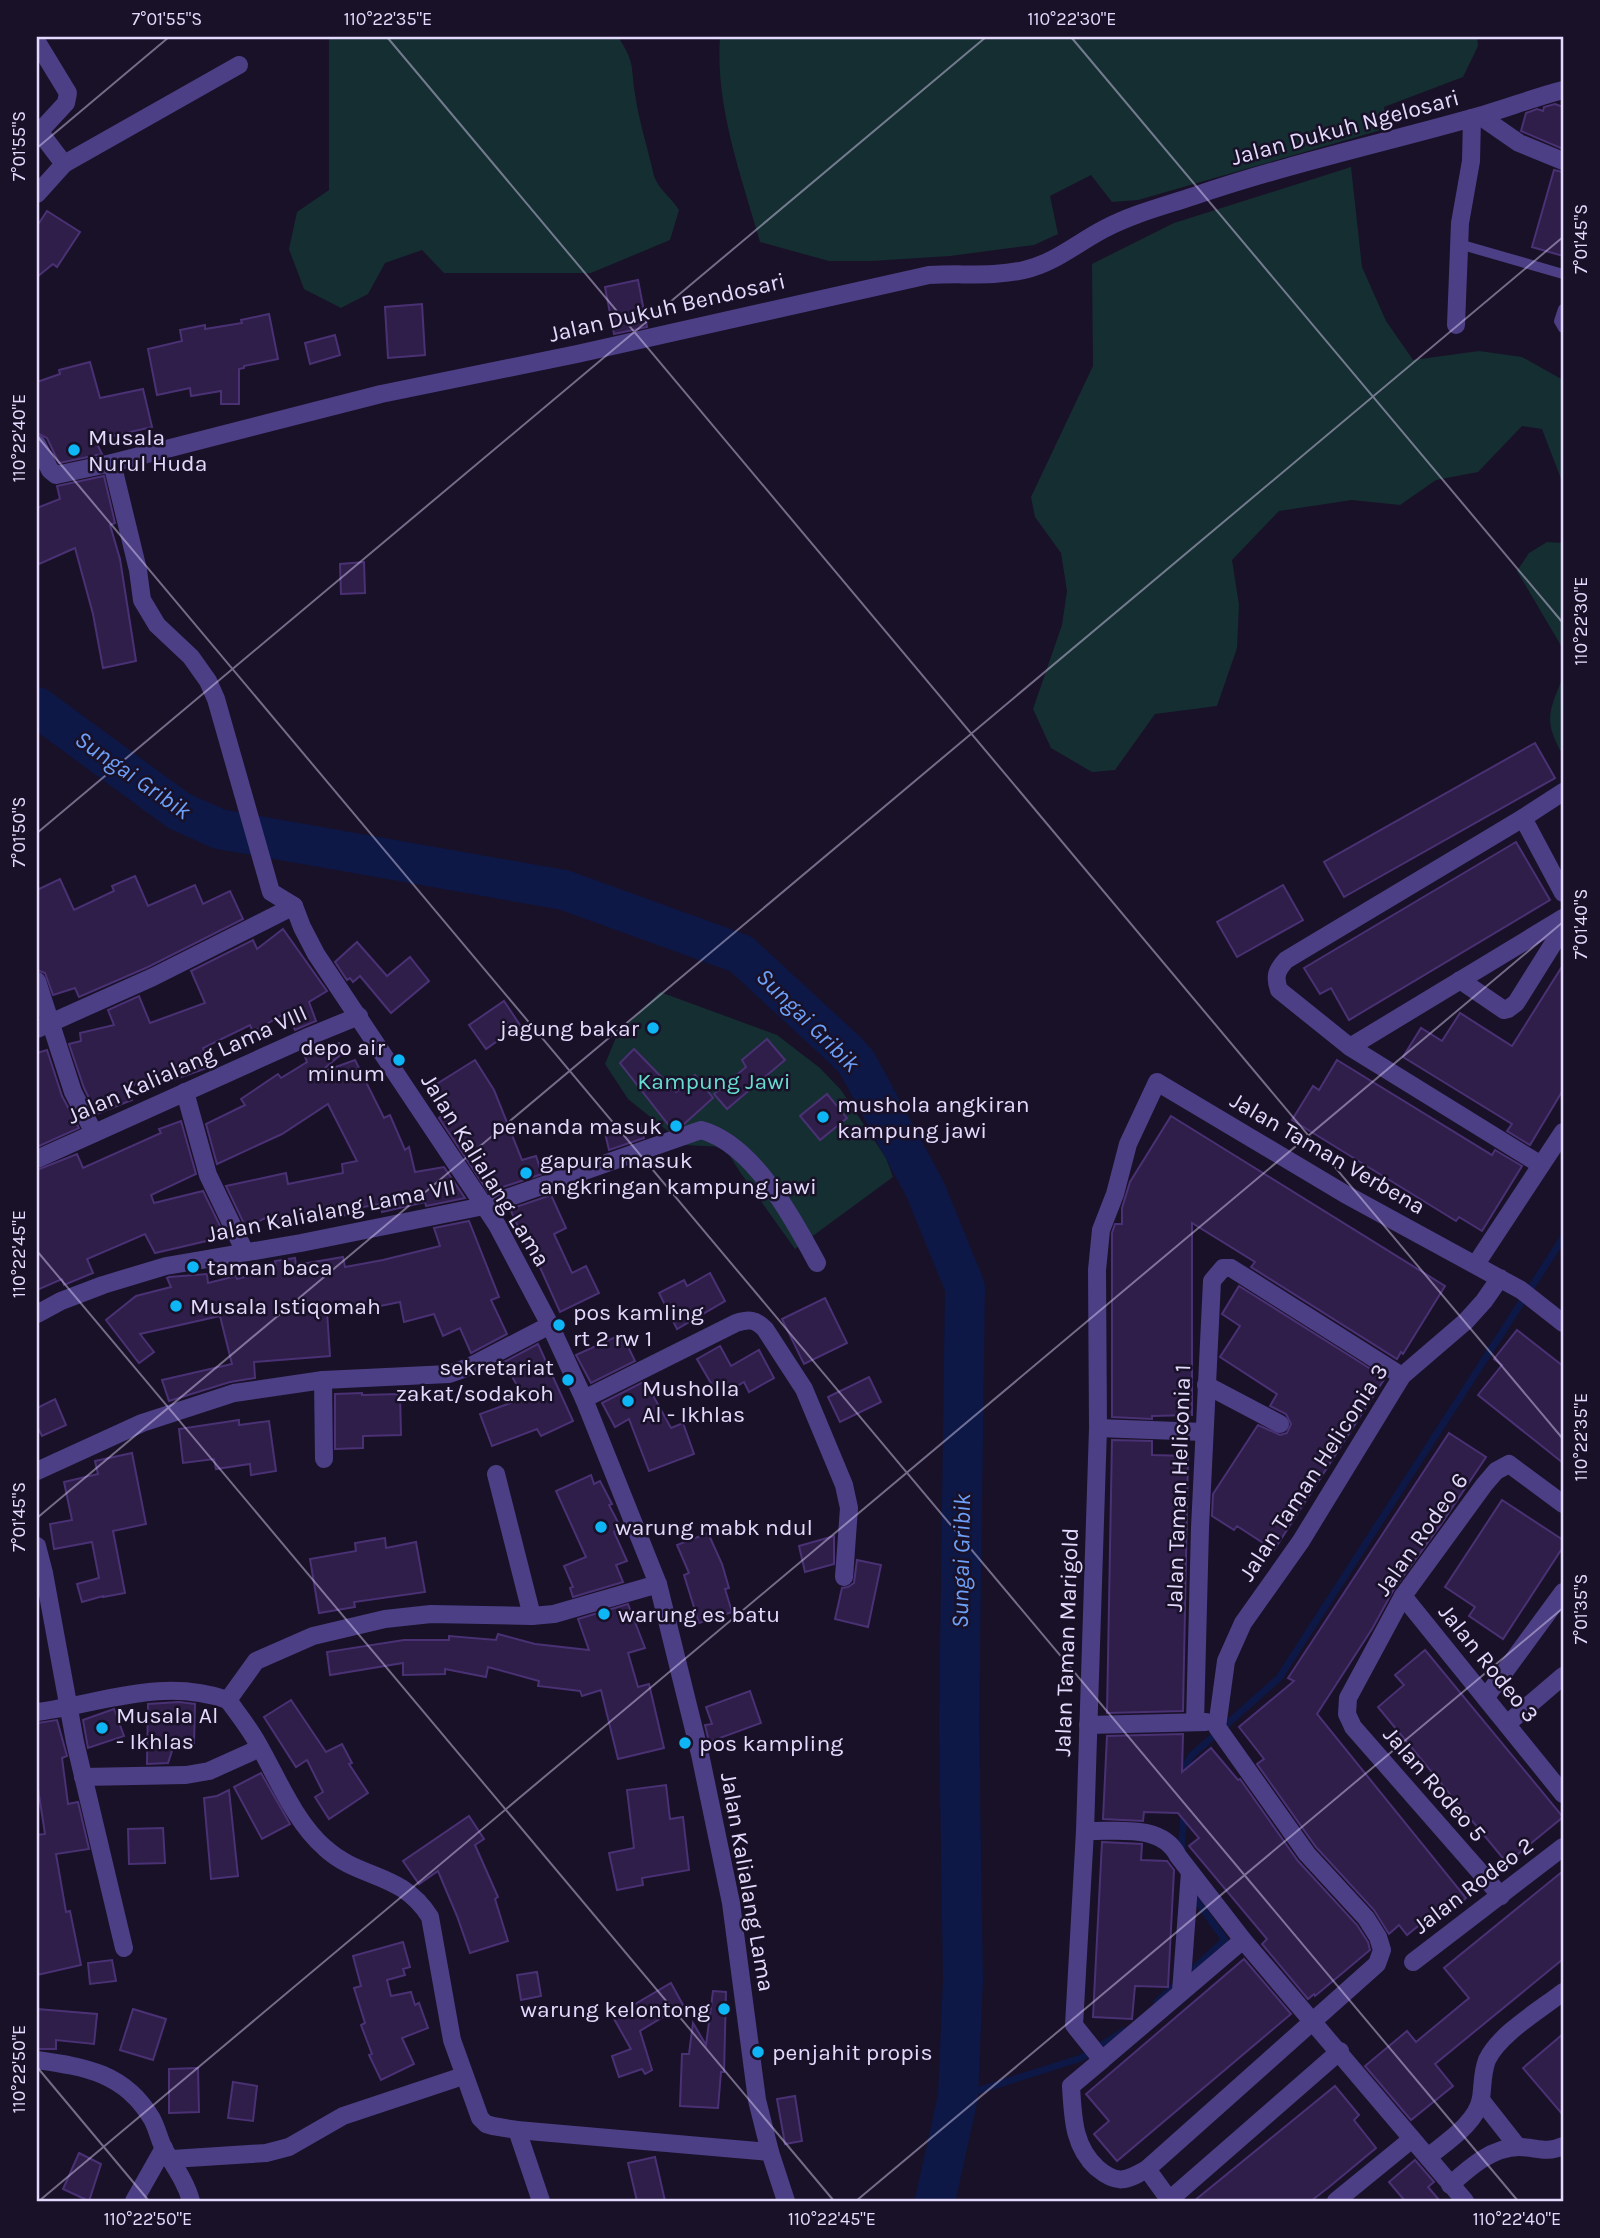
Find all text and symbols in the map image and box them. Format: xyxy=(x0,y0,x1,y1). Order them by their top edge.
text: 7°01'55"S xyxy=(132,8,202,30)
text: 110°22'35"E xyxy=(344,8,432,30)
text: 110°22'30"E xyxy=(1028,8,1116,30)
street label: Jalan Dukuh Ngelosari xyxy=(1228,84,1462,171)
text: 7°01'55"S xyxy=(8,111,30,181)
text: 7°01'45"S xyxy=(1570,204,1592,274)
street label: Jalan Dukuh Bendosari xyxy=(546,267,788,348)
text: 110°22'40"E xyxy=(8,394,30,482)
place label: Musala Nurul Huda xyxy=(88,424,207,477)
marker: Musala Nurul Huda xyxy=(66,442,82,458)
text: 110°22'30"E xyxy=(1570,577,1592,665)
water label: Sungai Gribik xyxy=(70,725,197,826)
text: 7°01'50"S xyxy=(8,797,30,867)
text: 7°01'40"S xyxy=(1570,889,1592,959)
water label: Sungai Gribik xyxy=(750,962,866,1078)
street label: Jalan Kalialang Lama VIII xyxy=(63,999,311,1130)
place label: jagung bakar xyxy=(498,1015,640,1042)
marker: jagung bakar xyxy=(645,1020,661,1036)
place label: depo air minum xyxy=(300,1034,386,1087)
marker: depo air minum xyxy=(391,1052,407,1068)
park label: Kampung Jawi xyxy=(637,1068,791,1095)
street label: Jalan Kalialang Lama xyxy=(415,1069,556,1272)
street label: Jalan Taman Verbena xyxy=(1226,1087,1430,1220)
place label: mushola angkiran kampung jawi xyxy=(837,1091,1030,1144)
marker: mushola angkiran kampung jawi xyxy=(815,1109,831,1125)
place label: penanda masuk xyxy=(491,1113,662,1140)
marker: penanda masuk xyxy=(668,1118,684,1134)
place label: gapura masuk angkringan kampung jawi xyxy=(540,1147,817,1200)
marker: gapura masuk angkringan kampung jawi xyxy=(518,1165,534,1181)
street label: Jalan Kalialang Lama VII xyxy=(204,1173,458,1248)
text: 110°22'45"E xyxy=(8,1210,30,1298)
place label: taman baca xyxy=(207,1254,333,1281)
marker: taman baca xyxy=(185,1259,201,1275)
place label: Musala Istiqomah xyxy=(190,1293,381,1320)
marker: Musala Istiqomah xyxy=(168,1298,184,1314)
place label: pos kamling rt 2 rw 1 xyxy=(573,1299,704,1352)
marker: pos kamling rt 2 rw 1 xyxy=(551,1317,567,1333)
place label: sekretariat zakat/sodakoh xyxy=(396,1354,554,1407)
street label: Jalan Taman Heliconia 3 xyxy=(1233,1359,1394,1586)
street label: Jalan Taman Heliconia 1 xyxy=(1161,1364,1196,1612)
marker: sekretariat zakat/sodakoh xyxy=(560,1372,576,1388)
place label: Musholla Al - Ikhlas xyxy=(642,1375,745,1428)
marker: Musholla Al - Ikhlas xyxy=(620,1393,636,1409)
text: 110°22'35"E xyxy=(1570,1393,1592,1481)
street label: Jalan Rodeo 6 xyxy=(1369,1468,1474,1601)
text: 7°01'45"S xyxy=(8,1482,30,1552)
water label: Sungai Gribik xyxy=(946,1492,976,1629)
place label: warung mabk ndul xyxy=(615,1514,813,1541)
marker: warung mabk ndul xyxy=(593,1519,609,1535)
street label: Jalan Taman Marigold xyxy=(1049,1527,1084,1757)
text: 7°01'35"S xyxy=(1570,1574,1592,1644)
street label: Jalan Rodeo 3 xyxy=(1433,1599,1544,1728)
place label: warung es batu xyxy=(618,1601,780,1628)
marker: warung es batu xyxy=(596,1606,612,1622)
place label: Musala Al - Ikhlas xyxy=(116,1702,218,1755)
marker: Musala Al - Ikhlas xyxy=(94,1720,110,1736)
street label: Jalan Rodeo 5 xyxy=(1377,1721,1492,1847)
place label: pos kampling xyxy=(699,1730,843,1757)
marker: pos kampling xyxy=(677,1735,693,1751)
street label: Jalan Kalialang Lama xyxy=(715,1770,780,1994)
street label: Jalan Rodeo 2 xyxy=(1408,1831,1539,1939)
place label: warung kelontong xyxy=(520,1996,710,2023)
marker: warung kelontong xyxy=(716,2001,732,2017)
text: 110°22'50"E xyxy=(8,2025,30,2113)
place label: penjahit propis xyxy=(772,2039,933,2066)
marker: penjahit propis xyxy=(750,2044,766,2060)
text: 110°22'50"E xyxy=(104,2208,192,2230)
text: 110°22'45"E xyxy=(788,2208,876,2230)
text: 110°22'40"E xyxy=(1473,2208,1561,2230)

